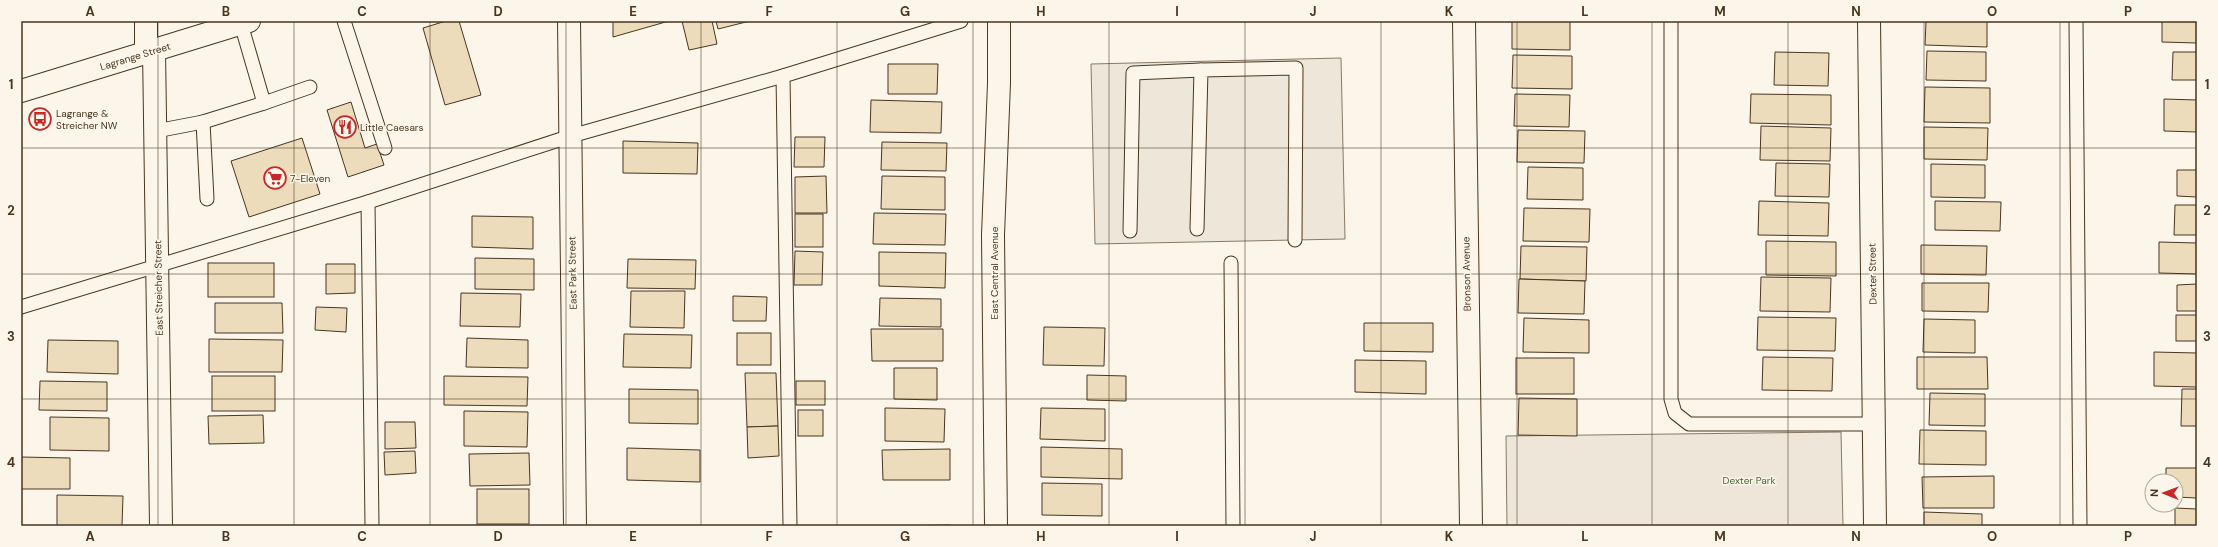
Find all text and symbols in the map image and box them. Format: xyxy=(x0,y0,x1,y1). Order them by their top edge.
text: A xyxy=(85,3,95,20)
text: B xyxy=(222,3,230,20)
text: C xyxy=(357,3,367,20)
text: D xyxy=(493,3,503,20)
text: E xyxy=(629,3,637,20)
text: F xyxy=(765,3,773,20)
text: G xyxy=(900,3,910,20)
text: H xyxy=(1036,3,1046,20)
text: I xyxy=(1175,3,1179,20)
text: J xyxy=(1309,3,1317,20)
text: K xyxy=(1445,3,1454,20)
text: L xyxy=(1581,3,1589,20)
text: M xyxy=(1714,3,1726,20)
text: N xyxy=(1851,3,1861,20)
text: O xyxy=(1987,3,1997,20)
text: P xyxy=(2124,3,2132,20)
street label: Lagrange Street xyxy=(98,40,172,73)
text: 1 xyxy=(9,76,13,93)
text: 1 xyxy=(2205,76,2209,93)
bus stop icon: Lagrange & Streicher NW xyxy=(27,106,53,132)
place label: Lagrange & Streicher NW xyxy=(56,107,118,132)
restaurant icon: Little Caesars xyxy=(332,114,358,140)
place label: Little Caesars xyxy=(360,121,424,134)
supermarket icon: 7-Eleven xyxy=(262,165,288,191)
place label: 7-Eleven xyxy=(290,172,330,185)
text: 2 xyxy=(7,202,15,219)
text: 2 xyxy=(2203,202,2211,219)
street label: East Central Avenue xyxy=(988,226,1001,320)
street label: East Park Street xyxy=(565,236,580,310)
street label: Bronson Avenue xyxy=(1459,236,1474,311)
street label: East Streicher Street xyxy=(151,240,166,336)
street label: Dexter Street xyxy=(1865,243,1880,305)
text: 3 xyxy=(7,328,15,345)
text: 3 xyxy=(2203,328,2211,345)
text: 4 xyxy=(7,454,15,471)
text: 4 xyxy=(2203,454,2211,471)
north arrow xyxy=(2144,473,2184,513)
park label: Dexter Park xyxy=(1723,474,1775,487)
text: N xyxy=(2147,489,2161,497)
text: A xyxy=(85,528,95,545)
text: B xyxy=(222,528,230,545)
text: C xyxy=(357,528,367,545)
text: D xyxy=(493,528,503,545)
text: E xyxy=(629,528,637,545)
text: F xyxy=(765,528,773,545)
text: G xyxy=(900,528,910,545)
text: H xyxy=(1036,528,1046,545)
text: I xyxy=(1175,528,1179,545)
text: J xyxy=(1309,528,1317,545)
text: K xyxy=(1445,528,1454,545)
text: L xyxy=(1581,528,1589,545)
text: M xyxy=(1714,528,1726,545)
text: N xyxy=(1851,528,1861,545)
text: O xyxy=(1987,528,1997,545)
text: P xyxy=(2124,528,2132,545)

